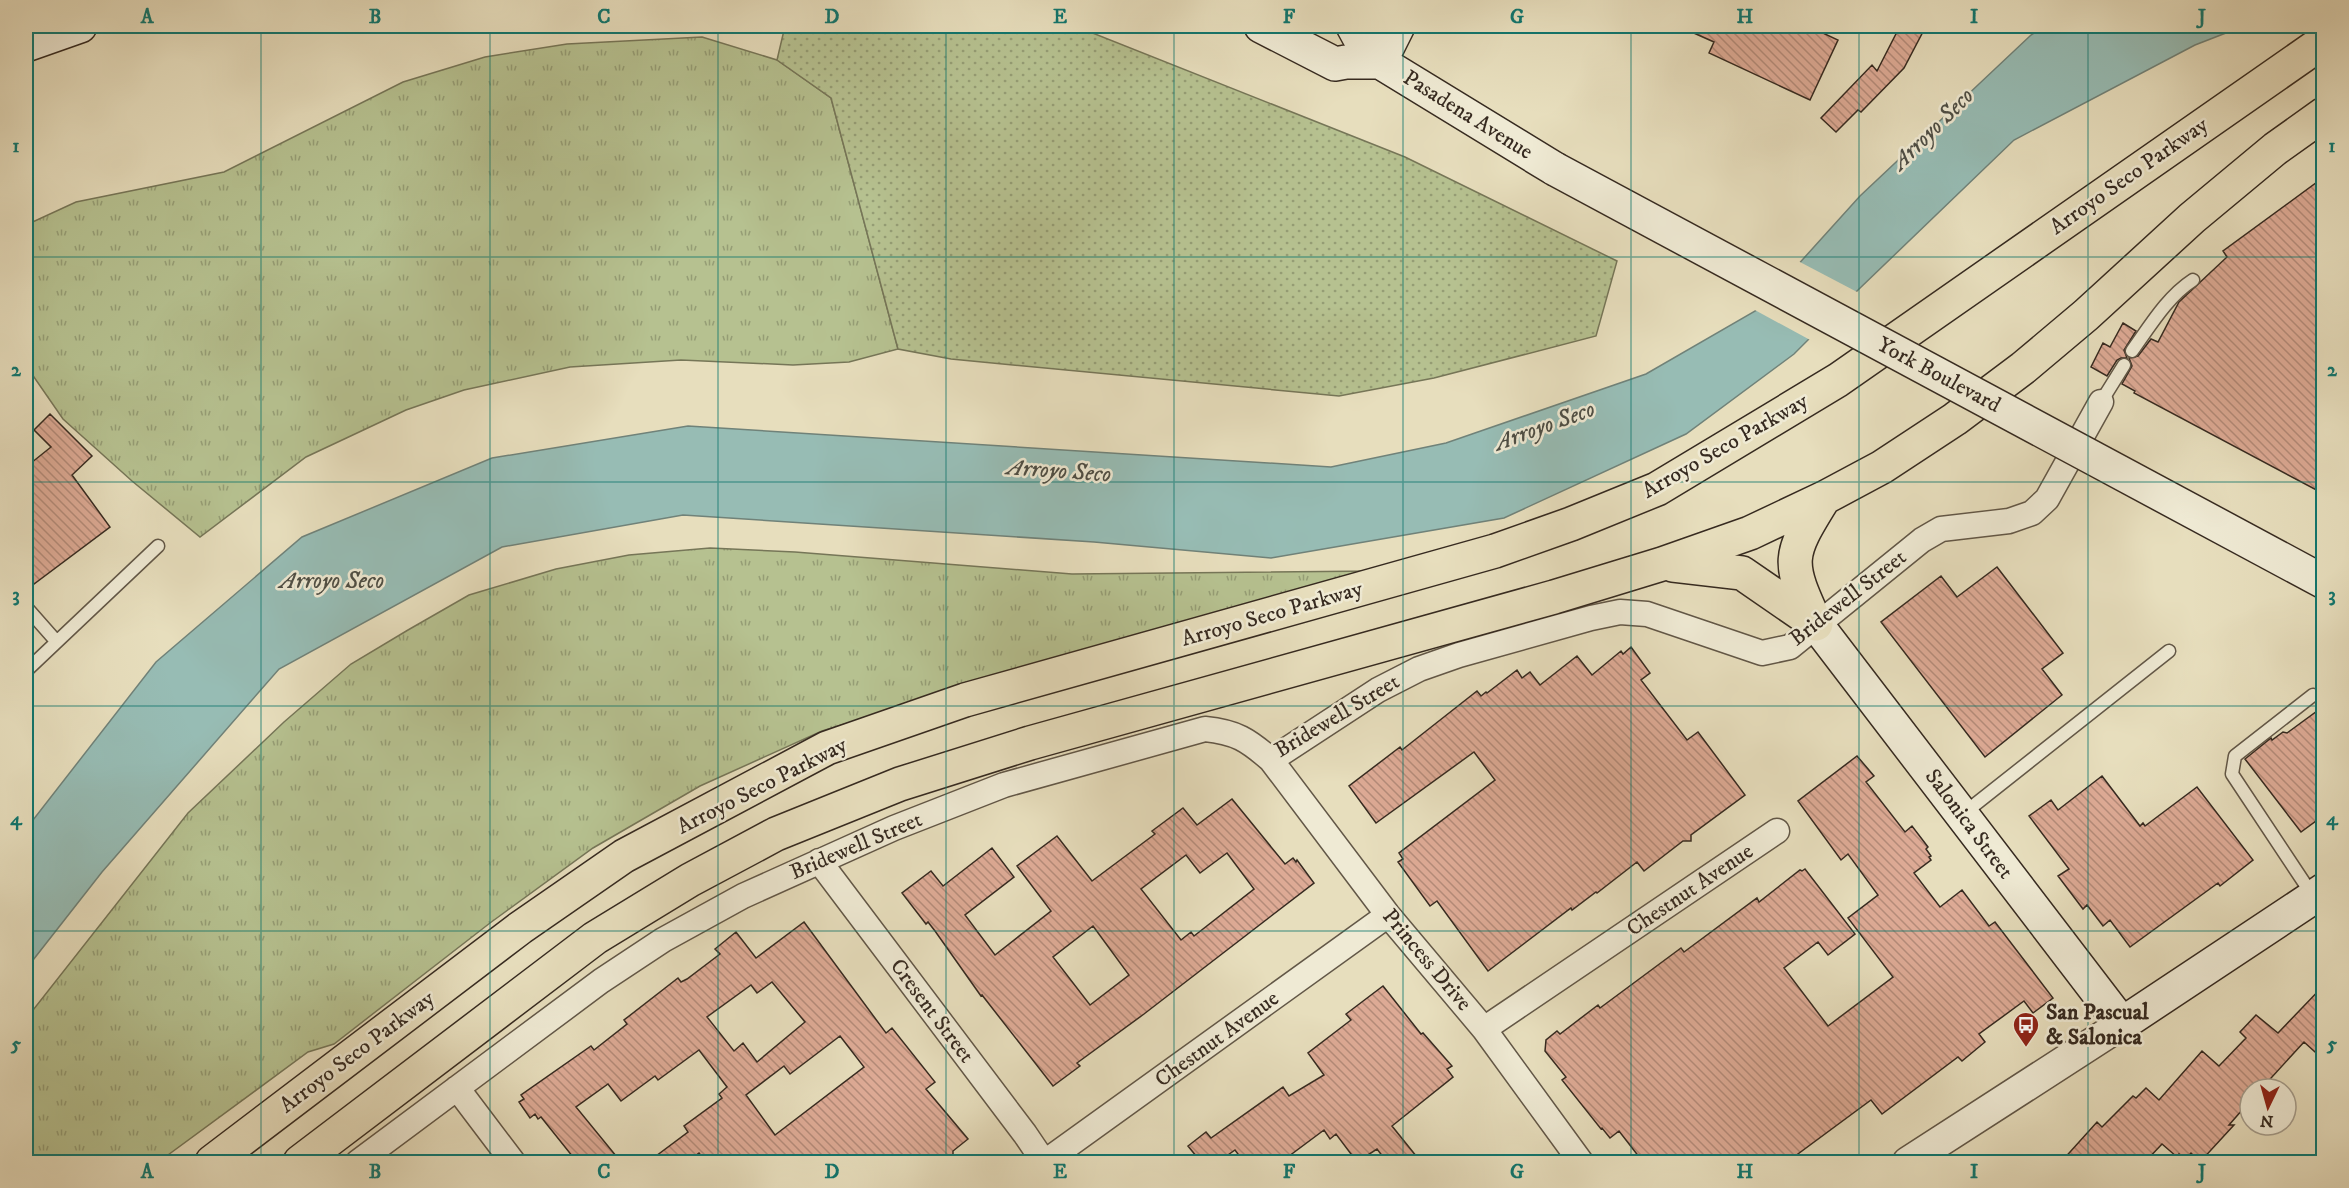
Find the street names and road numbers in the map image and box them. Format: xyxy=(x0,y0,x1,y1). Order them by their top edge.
street label: Pasadena Avenue xyxy=(1398,64,1538,166)
street label: Arroyo Seco Parkway xyxy=(2045,111,2214,241)
street label: York Boulevard xyxy=(1873,331,2005,419)
street label: Arroyo Seco Parkway xyxy=(1637,387,1813,504)
street label: Bridewell Street xyxy=(1784,544,1912,652)
street label: Arroyo Seco Parkway xyxy=(1178,575,1366,653)
street label: Bridewell Street xyxy=(1270,668,1404,764)
street label: Arroyo Seco Parkway xyxy=(672,731,852,841)
street label: Salonica Street xyxy=(1919,764,2019,884)
street label: Bridewell Street xyxy=(786,806,926,886)
street label: Chestnut Avenue xyxy=(1622,838,1758,942)
street label: Princess Drive xyxy=(1376,903,1478,1017)
street label: Cresent Street xyxy=(884,954,980,1068)
street label: Arroyo Seco Parkway xyxy=(274,985,440,1119)
street label: Chestnut Avenue xyxy=(1150,985,1284,1093)

